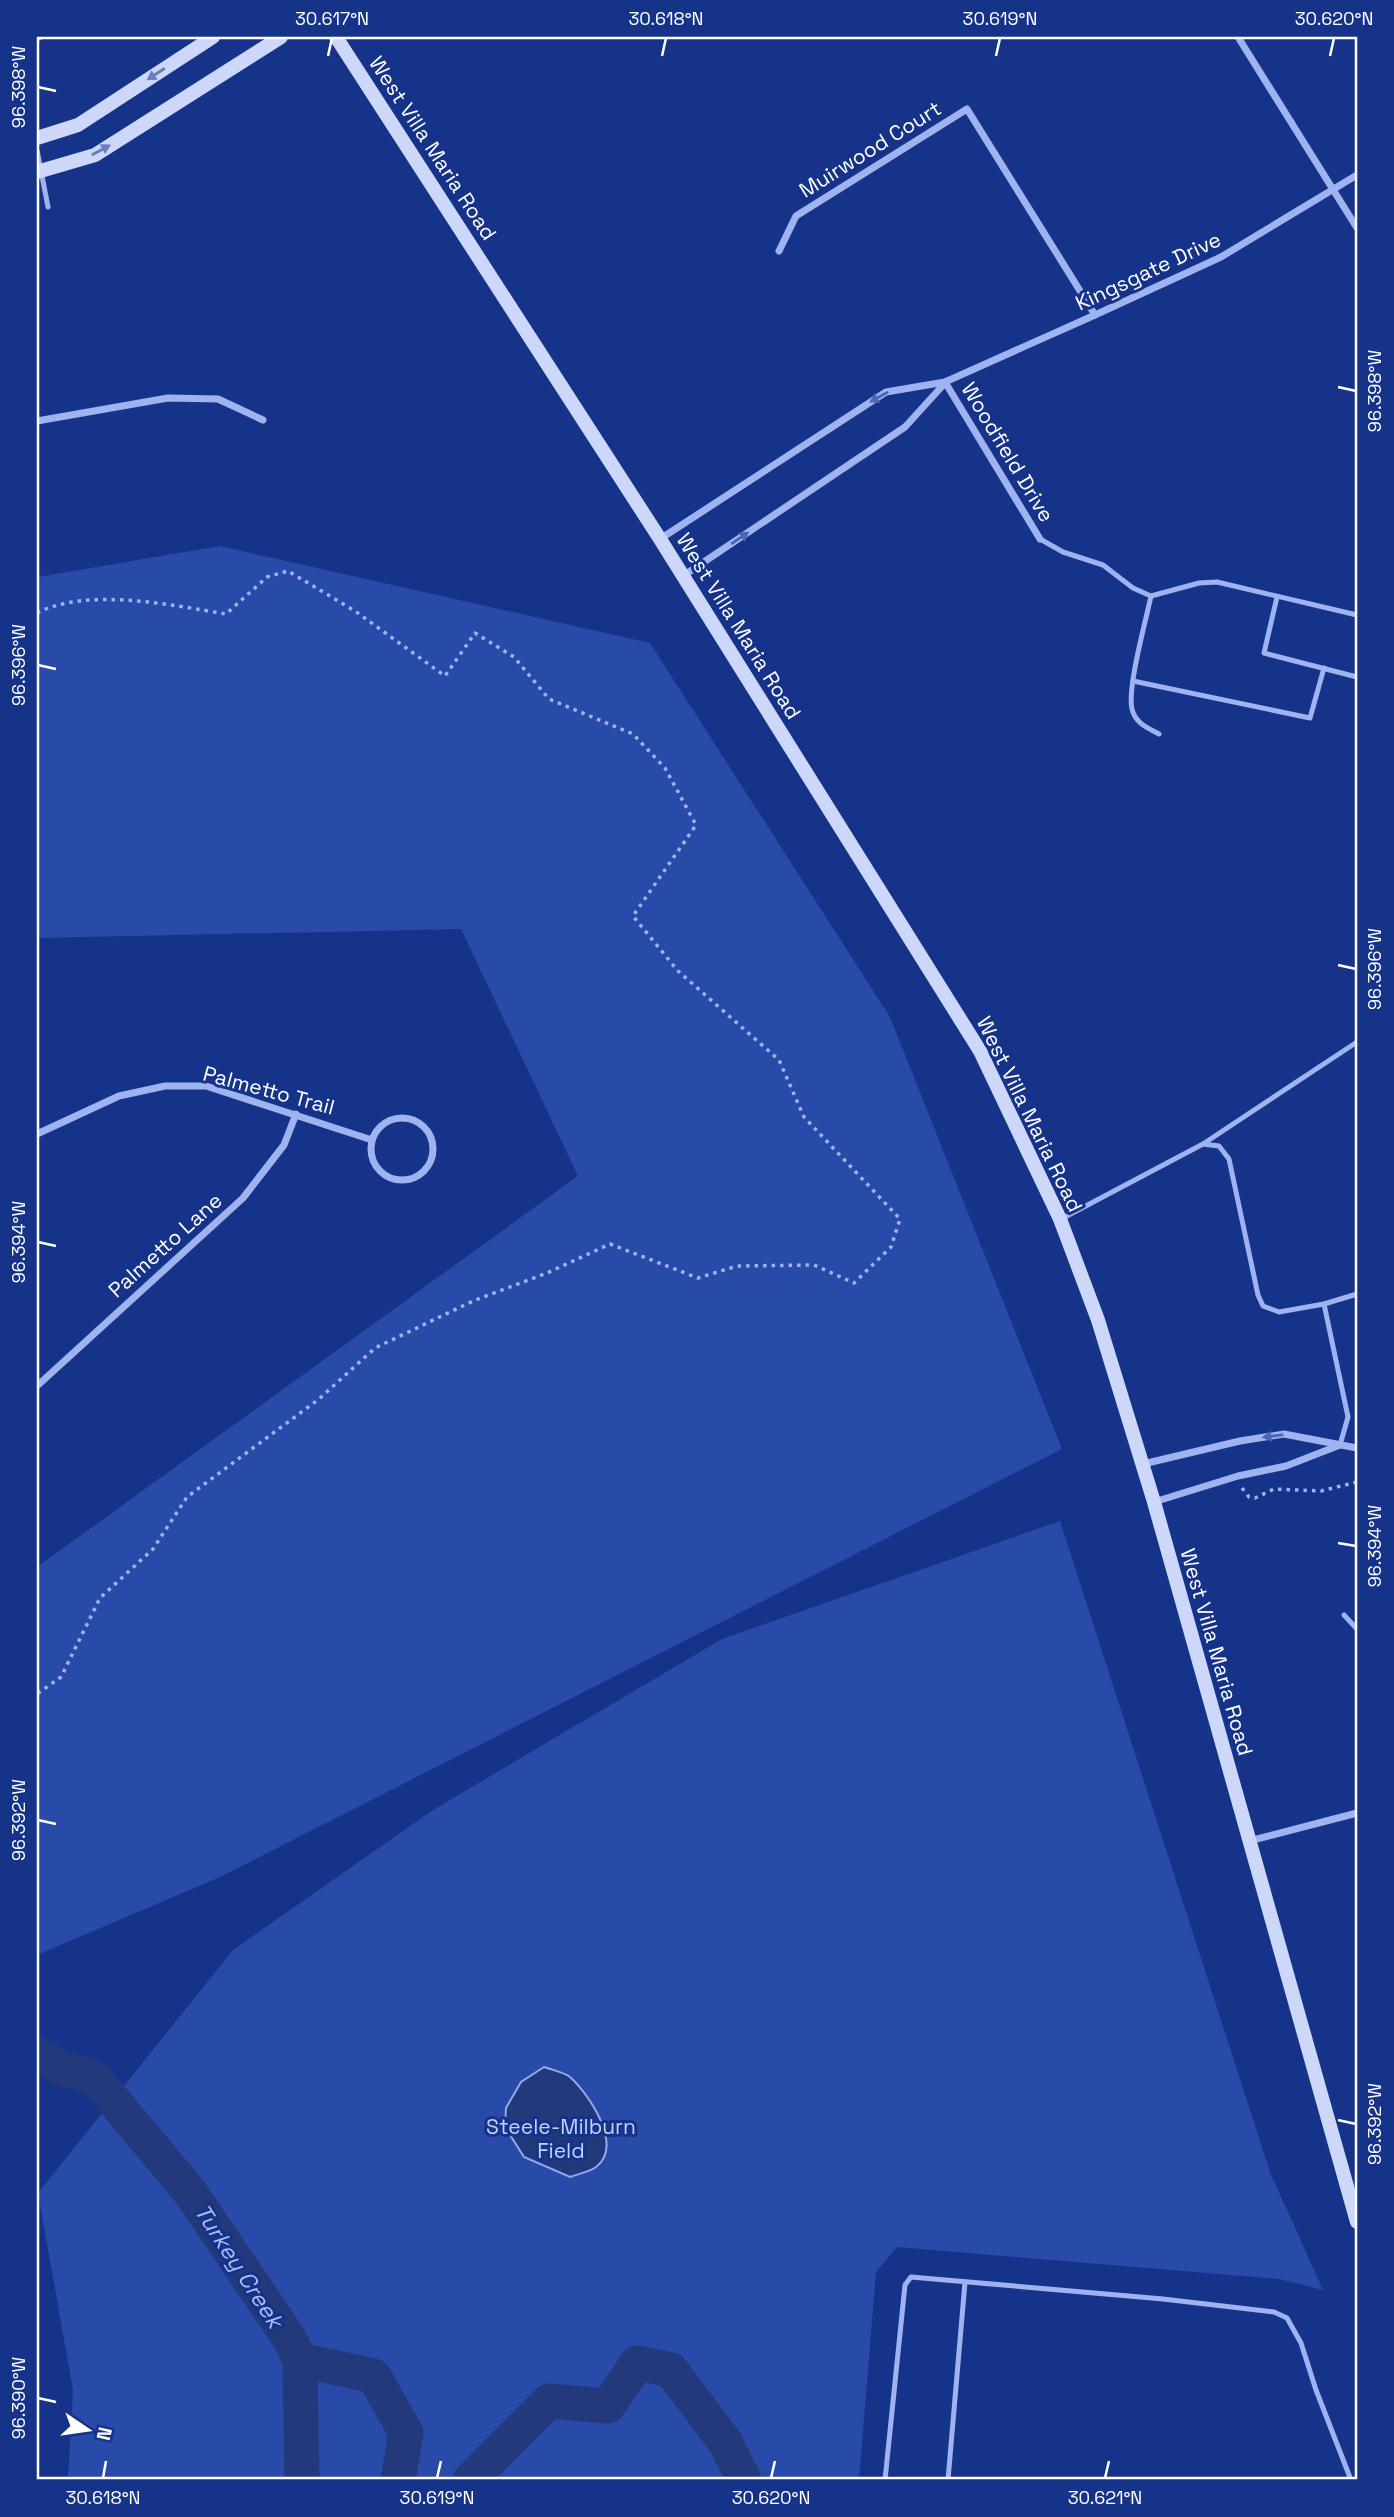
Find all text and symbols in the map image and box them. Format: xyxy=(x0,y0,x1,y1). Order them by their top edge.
text: 30.617°N xyxy=(295,7,369,30)
text: 30.618°N xyxy=(628,7,704,30)
text: 30.619°N xyxy=(963,7,1037,30)
text: 30.620°N xyxy=(1295,7,1373,30)
text: 96.398°W xyxy=(7,46,30,128)
street label: West Villa Maria Road xyxy=(363,51,503,245)
one-way arrow xyxy=(147,67,165,81)
street label: Muirwood Court xyxy=(794,95,946,203)
one-way arrow xyxy=(91,144,111,156)
street label: Kingsgate Drive xyxy=(1071,225,1225,317)
text: 96.398°W xyxy=(1363,350,1386,432)
street label: Woodfield Drive xyxy=(956,377,1060,527)
one-way arrow xyxy=(870,391,889,403)
street label: West Villa Maria Road xyxy=(671,528,807,724)
one-way arrow xyxy=(731,531,749,545)
text: 96.396°W xyxy=(7,624,30,706)
text: 96.396°W xyxy=(1363,928,1386,1010)
street label: West Villa Maria Road xyxy=(971,1012,1089,1216)
street label: Palmetto Trail xyxy=(200,1059,338,1121)
street label: Palmetto Lane xyxy=(103,1187,227,1303)
text: 96.394°W xyxy=(7,1201,30,1283)
one-way arrow xyxy=(1262,1430,1284,1441)
text: 96.394°W xyxy=(1363,1505,1386,1587)
street label: West Villa Maria Road xyxy=(1174,1545,1260,1759)
text: 96.392°W xyxy=(7,1779,30,1861)
text: 96.392°W xyxy=(1363,2083,1386,2165)
park label: Steele-Milburn Field xyxy=(486,2113,636,2164)
water label: Turkey Creek xyxy=(188,2198,292,2336)
text: 96.390°W xyxy=(7,2356,30,2439)
north arrow xyxy=(52,2394,122,2464)
text: N xyxy=(90,2425,118,2443)
text: 30.618°N xyxy=(65,2486,141,2509)
text: 30.619°N xyxy=(400,2486,474,2509)
text: 30.620°N xyxy=(732,2486,810,2509)
text: 30.621°N xyxy=(1068,2486,1142,2509)

